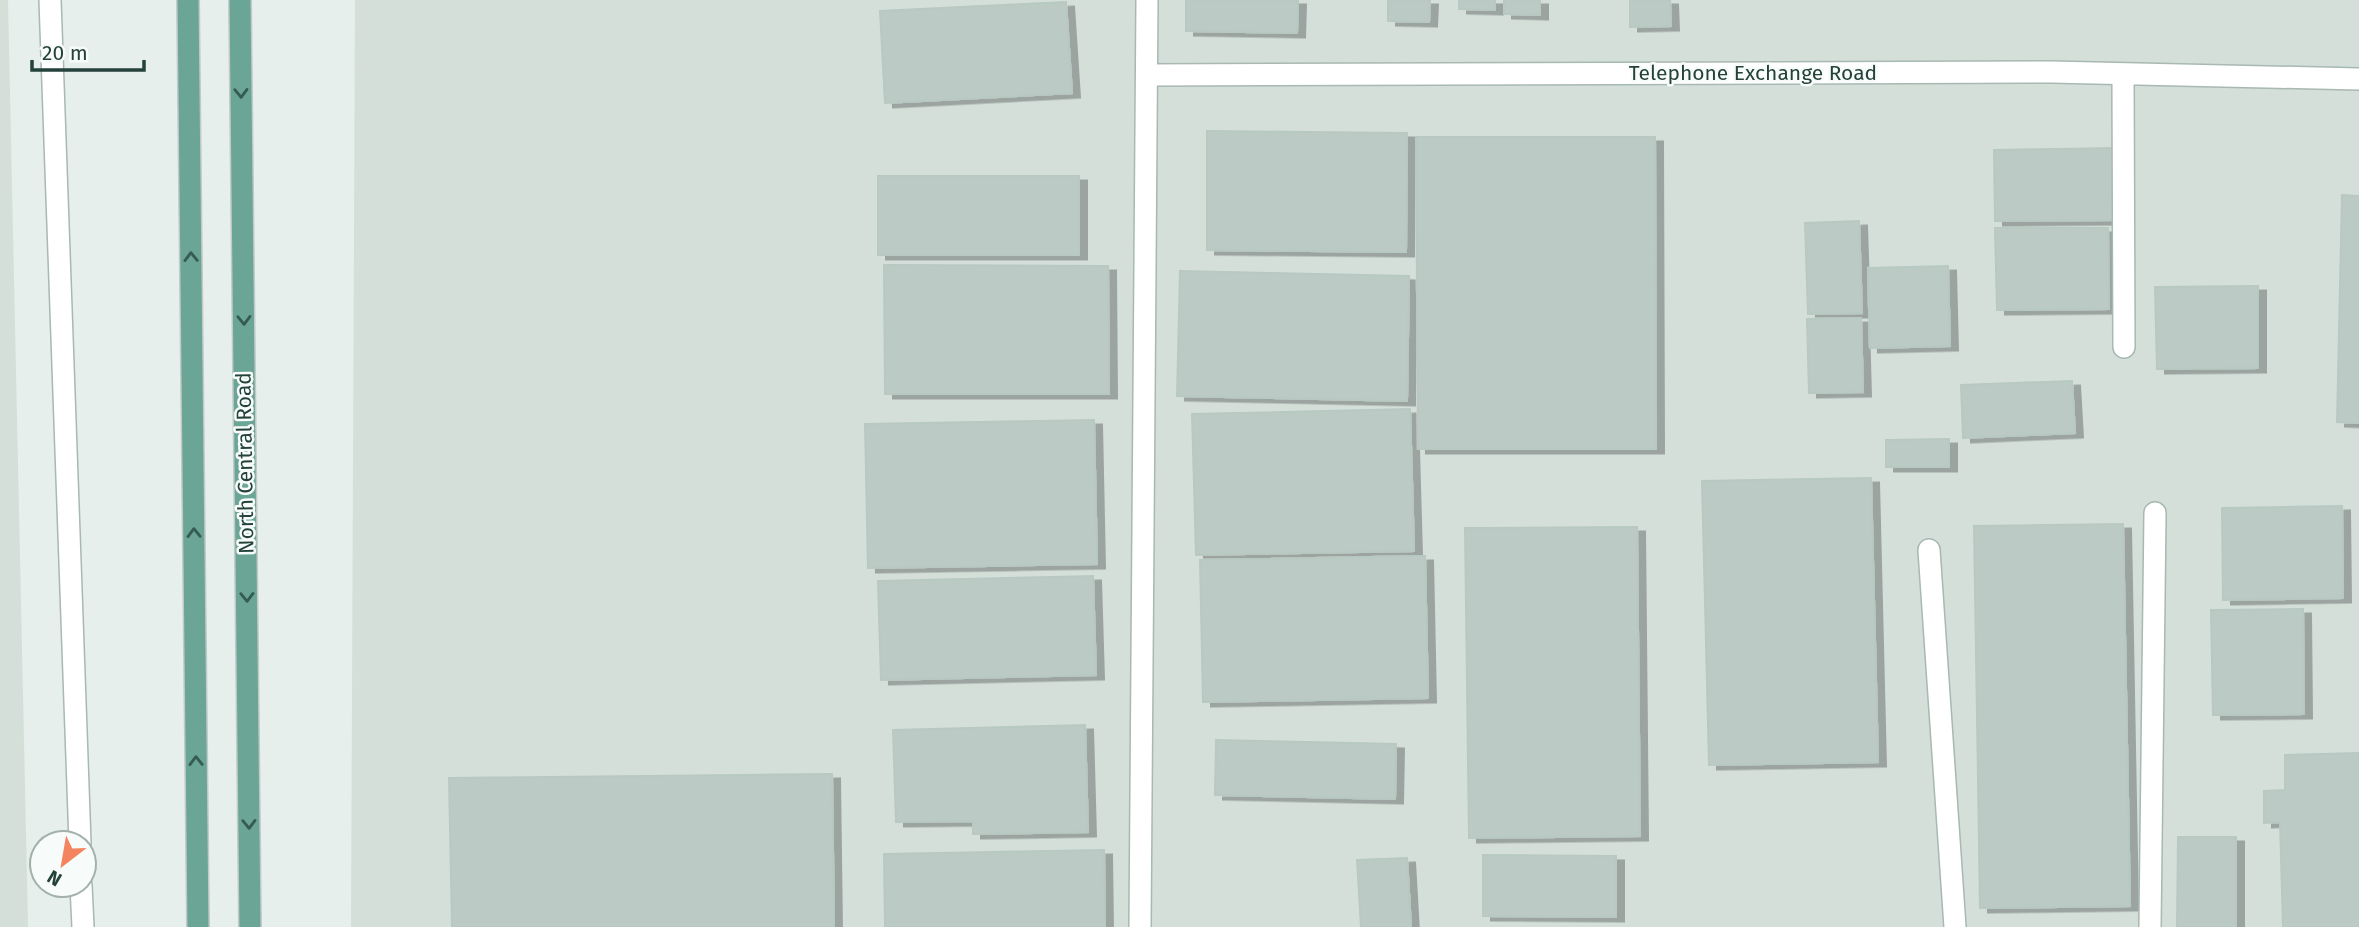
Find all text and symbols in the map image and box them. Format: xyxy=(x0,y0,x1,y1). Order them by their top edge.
scale bar xyxy=(32,28,144,72)
text: 20 m xyxy=(42,40,88,66)
street label: Telephone Exchange Road xyxy=(1629,60,1877,86)
one-way arrow xyxy=(233,88,249,98)
one-way arrow xyxy=(183,251,199,262)
one-way arrow xyxy=(236,315,251,326)
street label: North Central Road xyxy=(230,372,260,554)
one-way arrow xyxy=(186,528,202,538)
one-way arrow xyxy=(239,592,255,602)
one-way arrow xyxy=(189,755,204,766)
one-way arrow xyxy=(241,819,257,830)
north arrow xyxy=(28,829,98,899)
text: N xyxy=(43,865,66,891)

